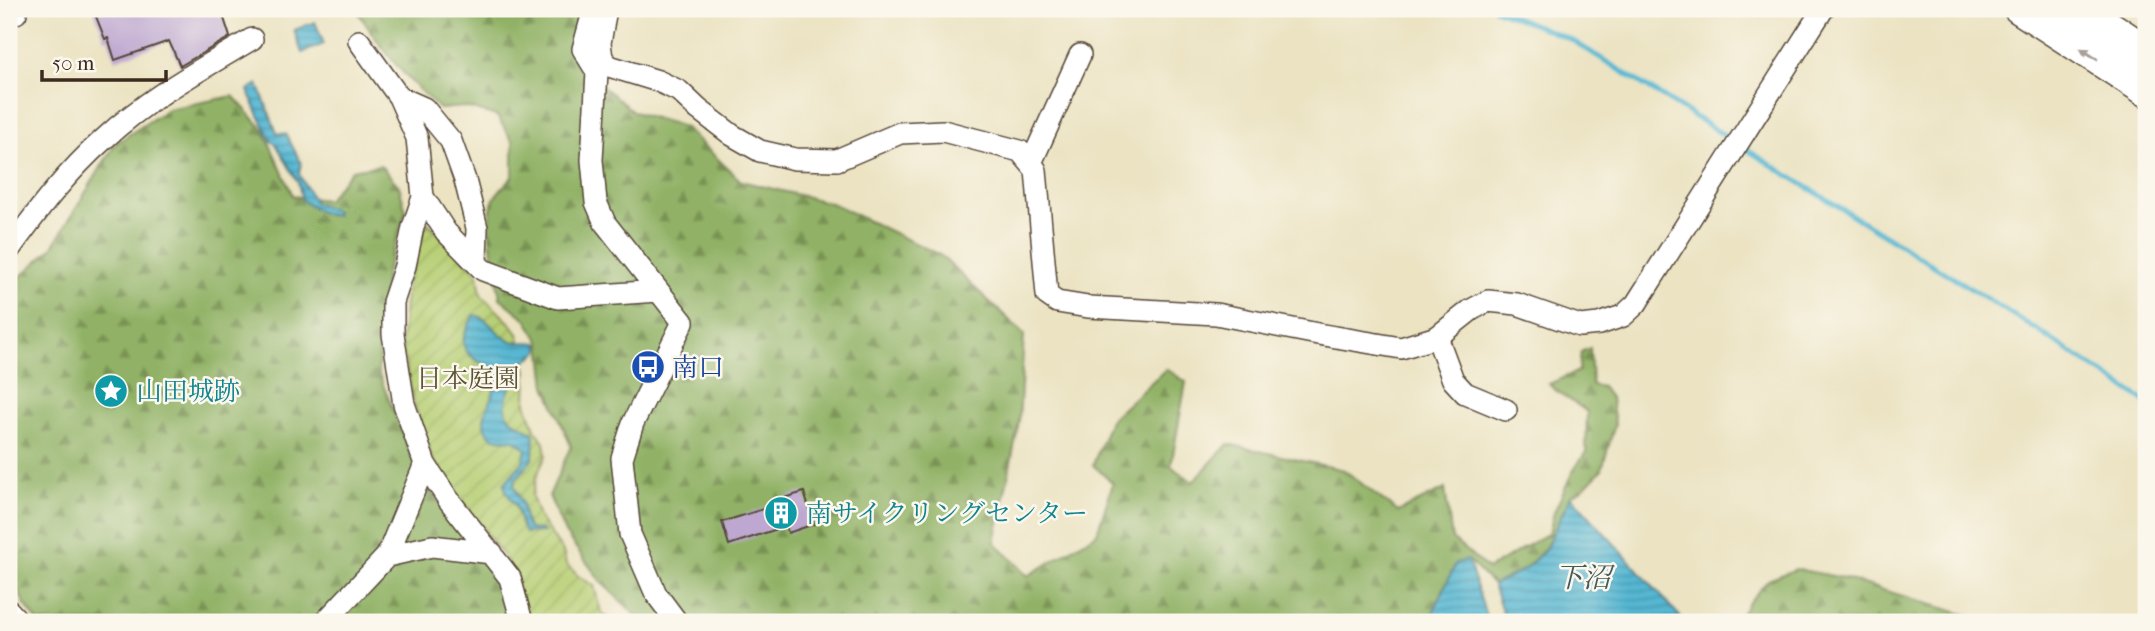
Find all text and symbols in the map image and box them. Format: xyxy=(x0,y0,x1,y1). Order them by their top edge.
scale bar xyxy=(42,38,166,82)
one-way arrow xyxy=(2079,48,2099,61)
text: 50 m xyxy=(52,51,95,75)
bus stop icon: 南口 xyxy=(629,348,667,386)
place label: 南口 xyxy=(672,352,724,383)
park label: 日本庭園 xyxy=(416,363,520,394)
place icon: 山田城跡 xyxy=(92,372,130,410)
place label: 山田城跡 xyxy=(136,376,240,407)
building icon: 南サイクリングセンター xyxy=(762,494,800,532)
place label: 南サイクリングセンター xyxy=(806,498,1088,529)
water label: 下沼 xyxy=(1555,561,1615,594)

